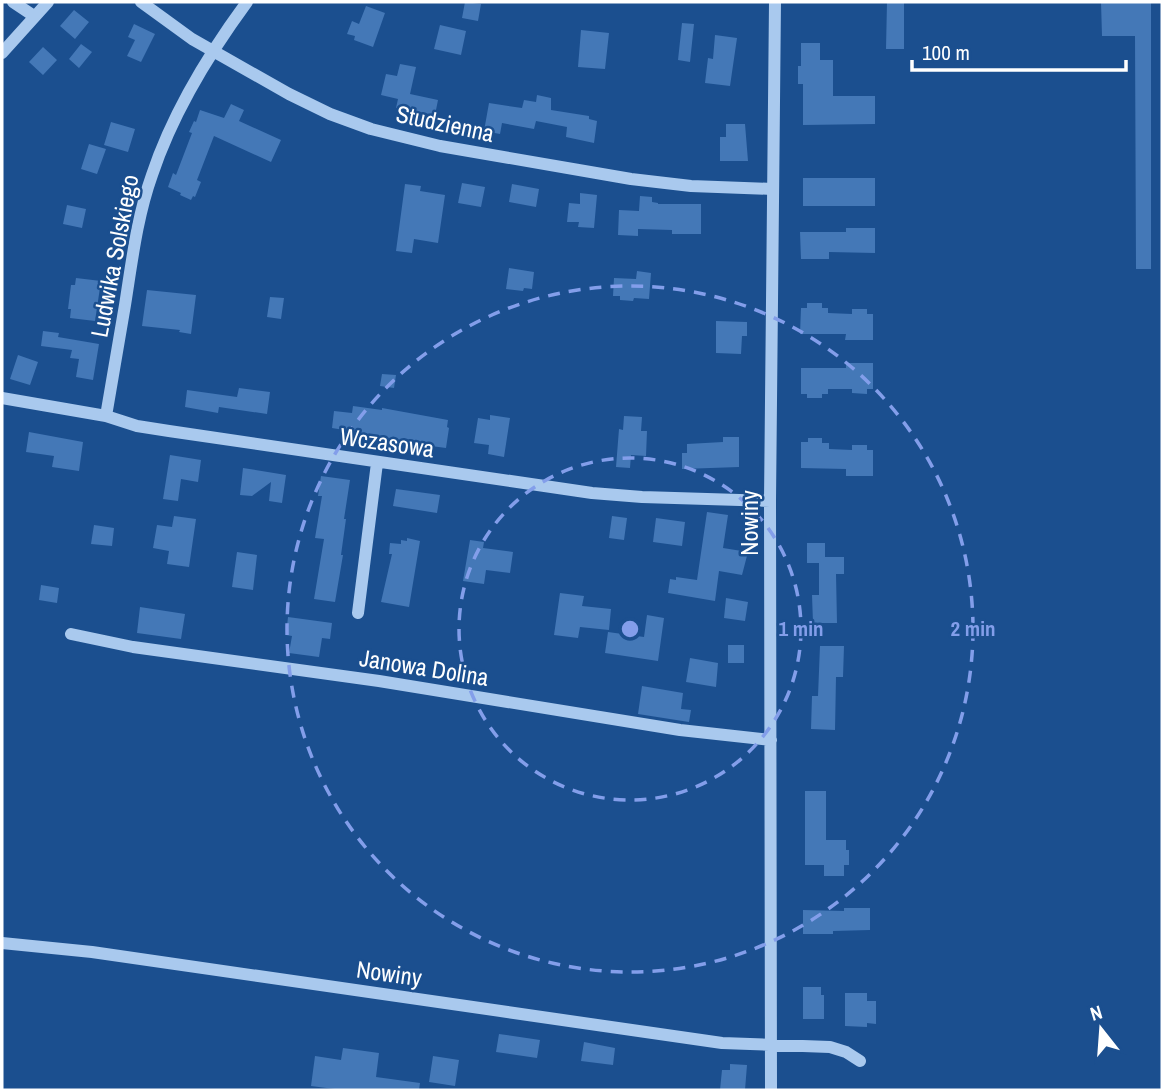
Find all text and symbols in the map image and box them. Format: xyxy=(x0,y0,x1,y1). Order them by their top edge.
scale bar xyxy=(912,28,1126,72)
text: 100 m xyxy=(922,38,970,67)
street label: Studzienna xyxy=(393,97,497,149)
street label: Ludwika Solskiego xyxy=(83,172,145,340)
street label: Wczasowa xyxy=(338,420,436,464)
street label: Nowiny xyxy=(733,490,765,556)
text: 1 min xyxy=(779,614,823,643)
text: 2 min xyxy=(951,614,995,643)
centre of rings xyxy=(618,617,642,641)
street label: Janowa Dolina xyxy=(357,641,491,693)
street label: Nowiny xyxy=(354,953,424,993)
north arrow xyxy=(1066,994,1136,1064)
text: N xyxy=(1087,999,1105,1027)

